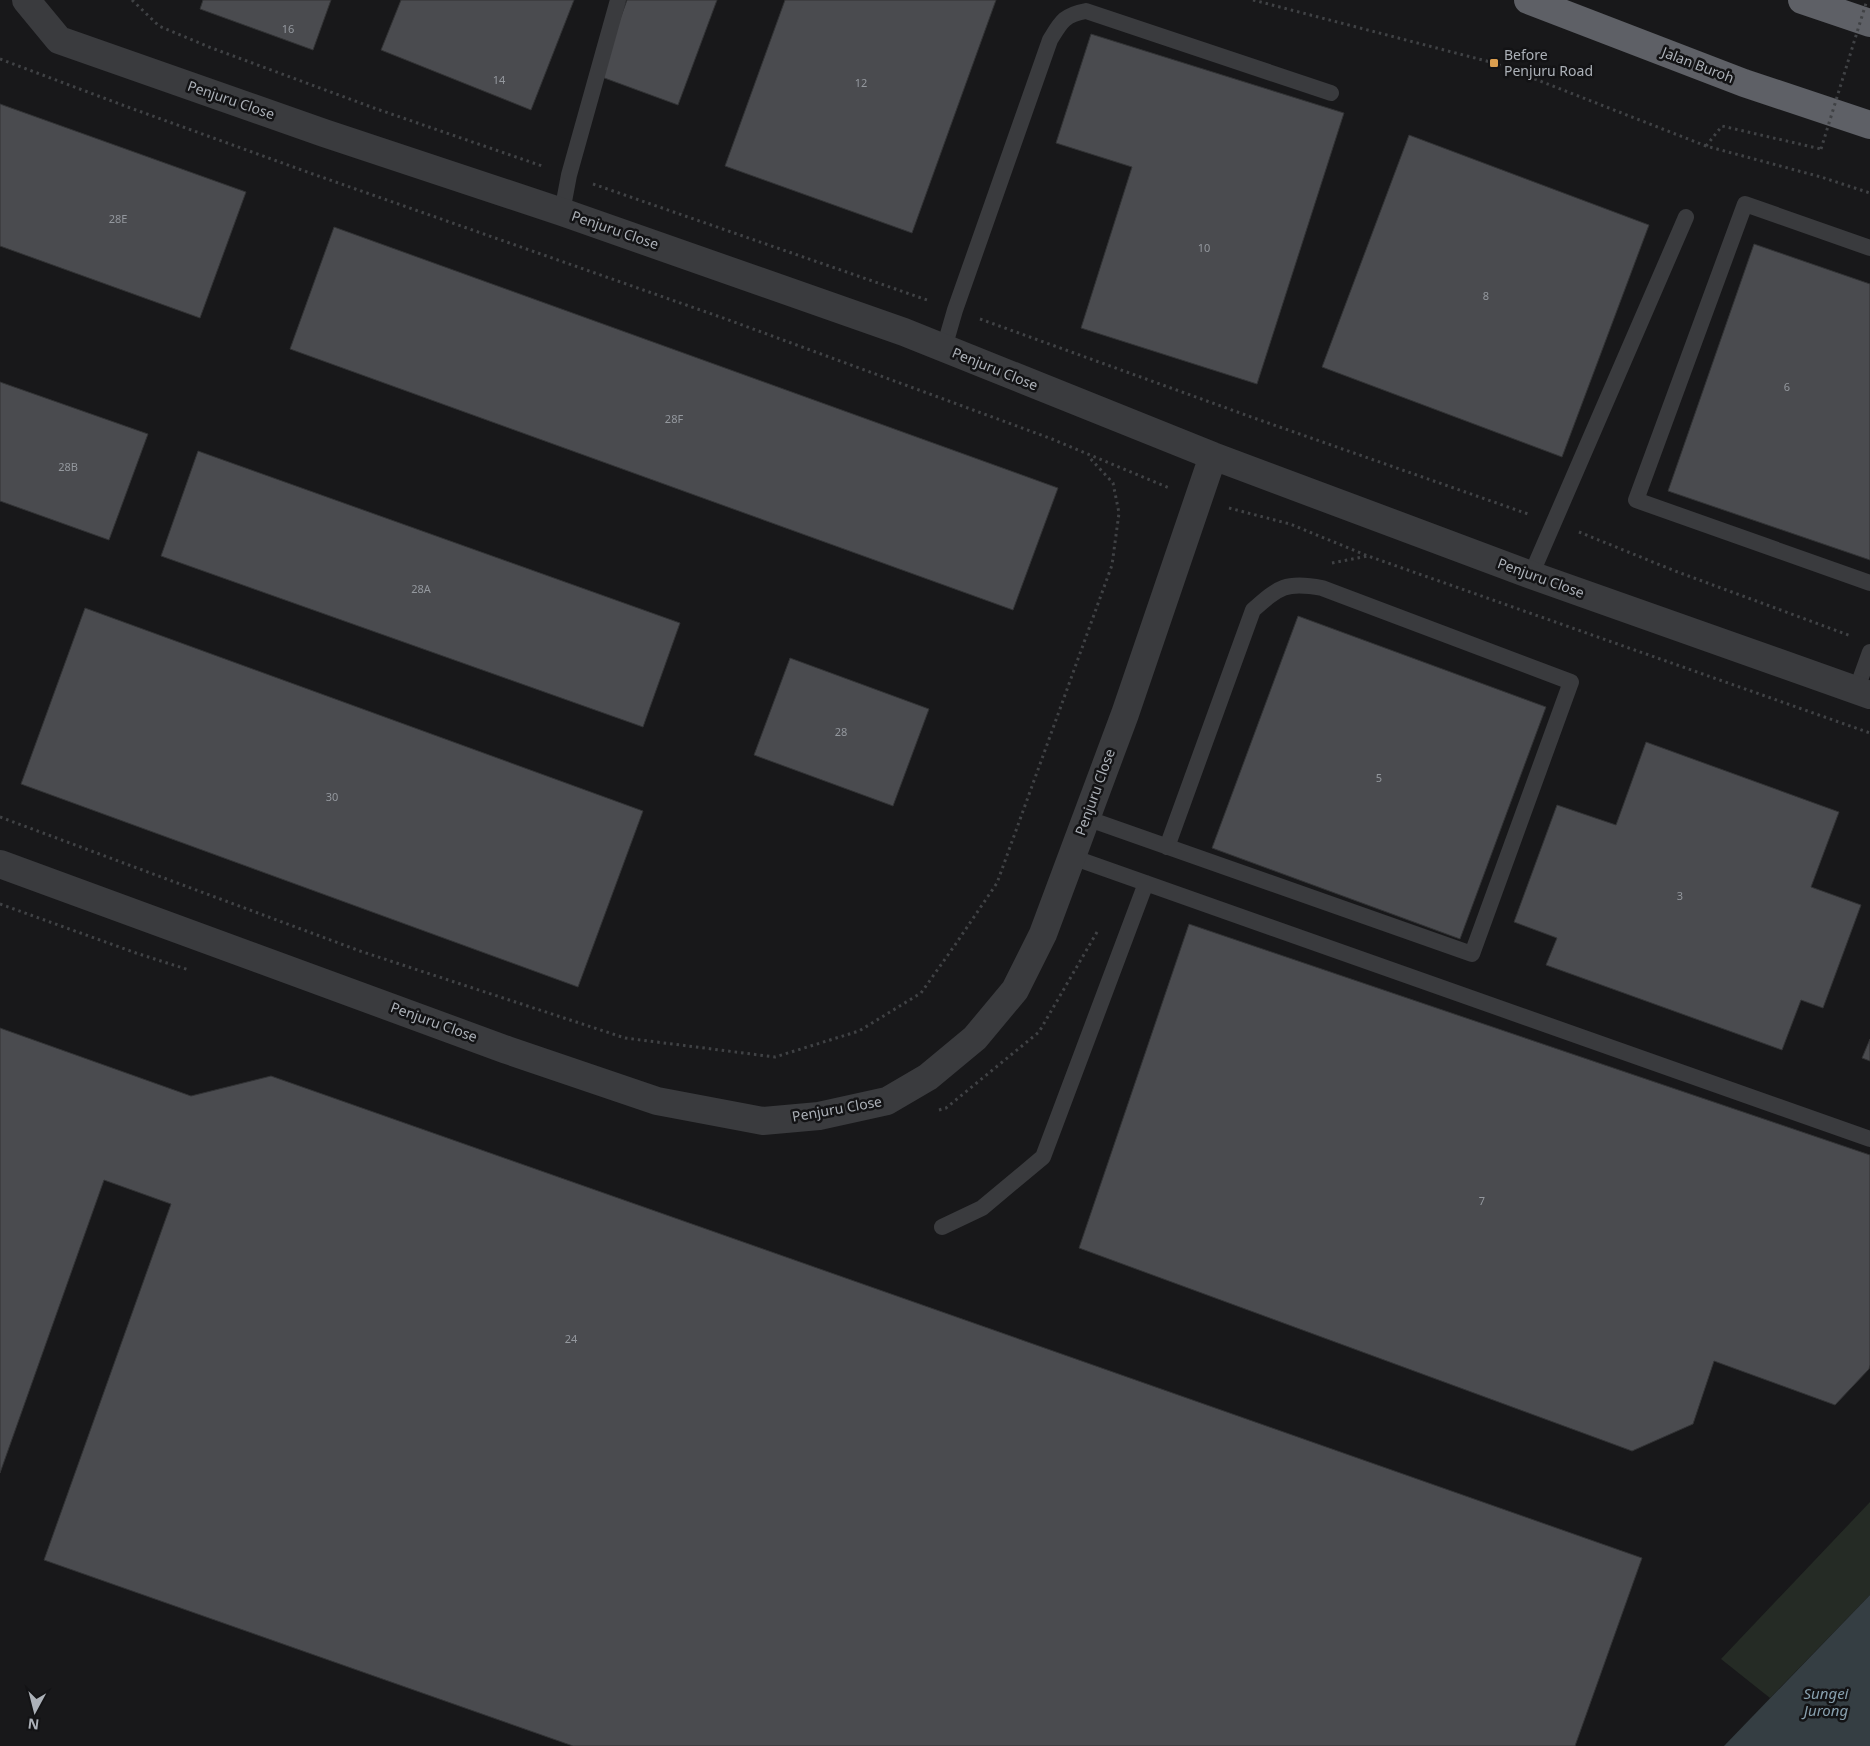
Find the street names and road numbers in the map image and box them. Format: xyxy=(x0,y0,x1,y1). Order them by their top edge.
street label: Jalan Buroh xyxy=(1658,41,1737,87)
street label: Penjuru Close xyxy=(185,76,277,123)
street label: Penjuru Close xyxy=(569,206,661,253)
street label: Penjuru Close xyxy=(949,343,1041,394)
street label: Penjuru Close xyxy=(1495,553,1587,602)
street label: Penjuru Close xyxy=(1070,746,1119,838)
street label: Penjuru Close xyxy=(388,997,480,1046)
street label: Penjuru Close xyxy=(791,1091,883,1126)

